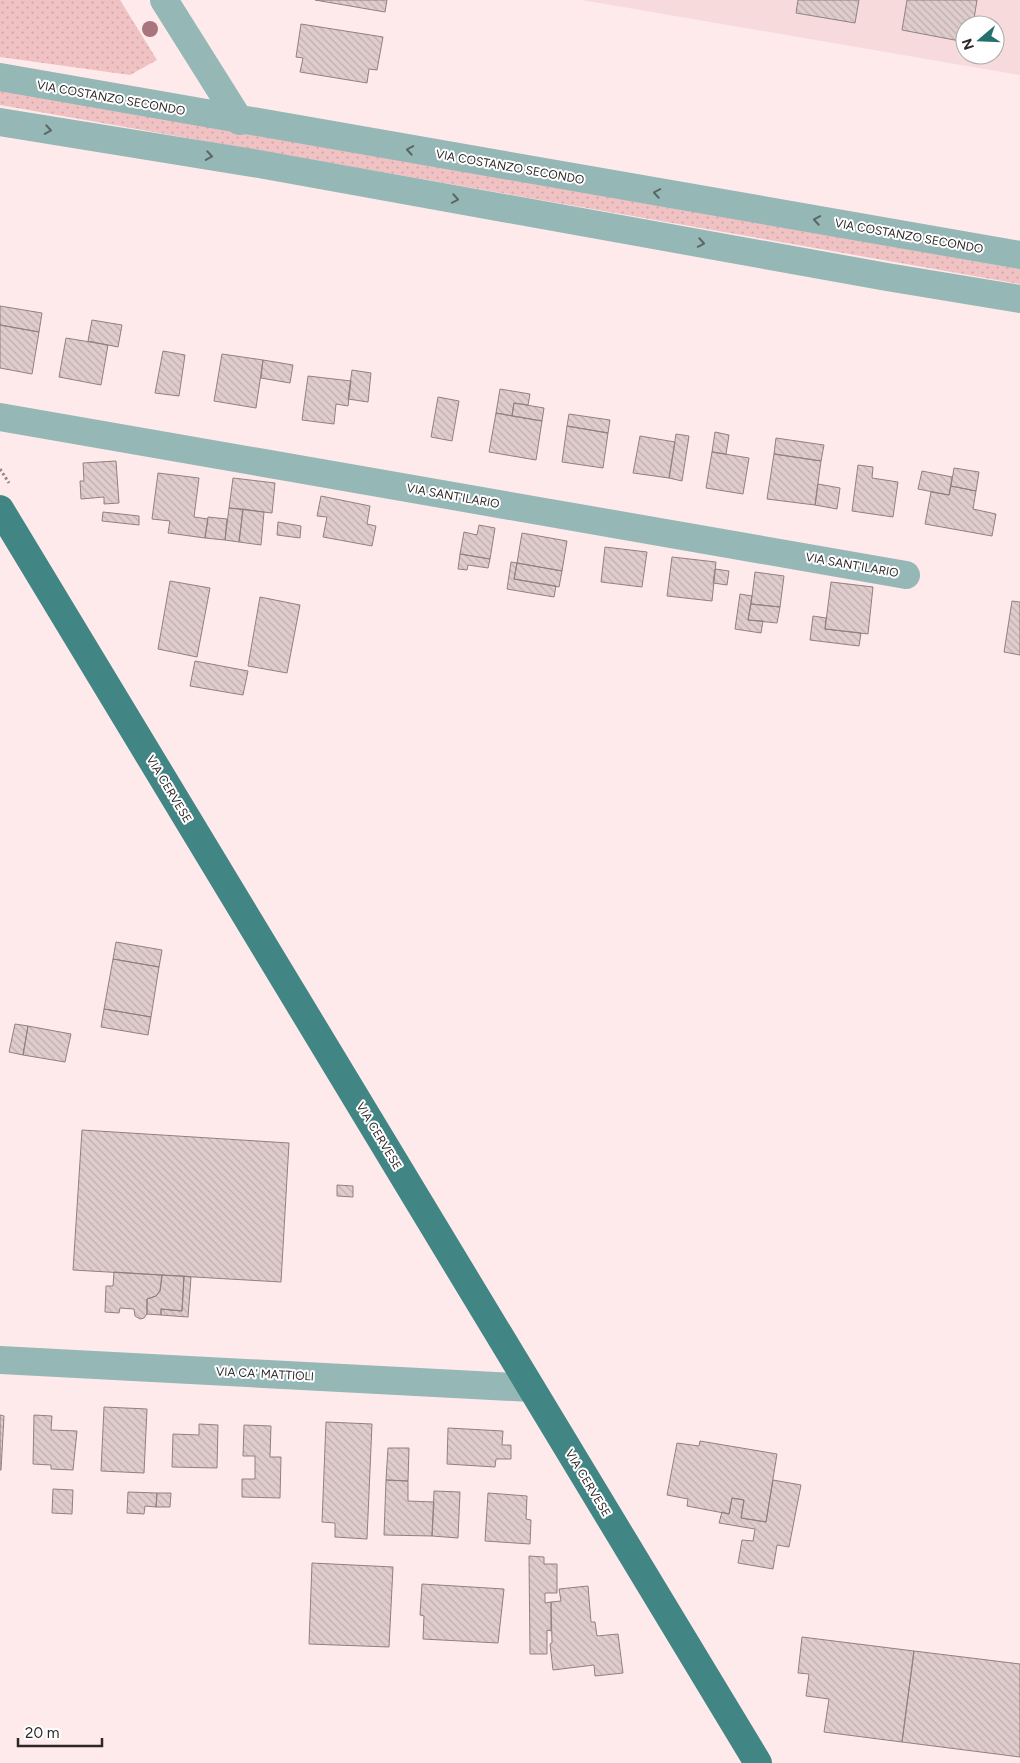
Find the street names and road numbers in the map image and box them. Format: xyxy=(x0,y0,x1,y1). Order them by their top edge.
street label: VIA COSTANZO SECONDO xyxy=(36,78,186,118)
street label: VIA COSTANZO SECONDO xyxy=(435,147,585,187)
street label: VIA COSTANZO SECONDO xyxy=(834,216,984,256)
street label: VIA SANT'ILARIO xyxy=(405,481,501,511)
street label: VIA SANT'ILARIO xyxy=(804,550,900,580)
street label: VIA CERVESE xyxy=(143,753,195,825)
street label: VIA CERVESE xyxy=(353,1100,405,1172)
street label: VIA CA' MATTIOLI xyxy=(216,1364,314,1384)
street label: VIA CERVESE xyxy=(562,1447,614,1519)

